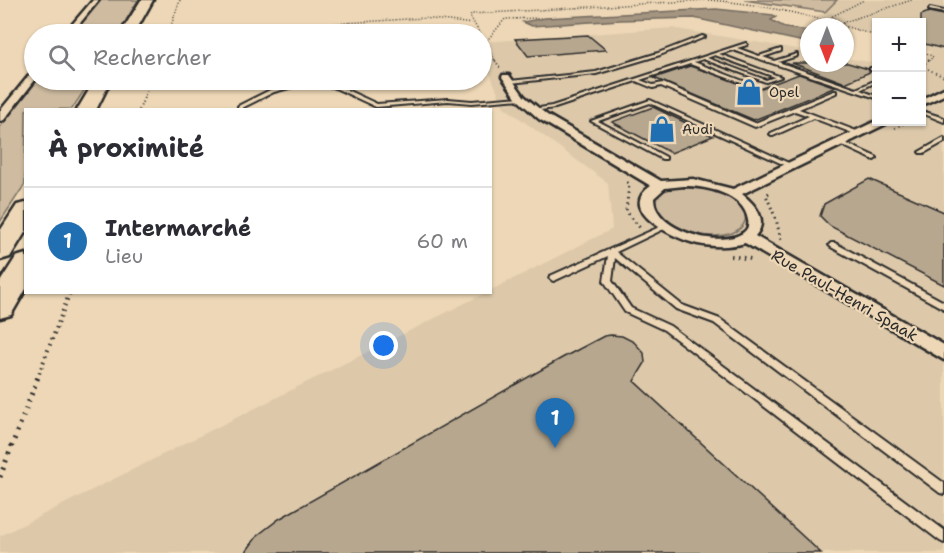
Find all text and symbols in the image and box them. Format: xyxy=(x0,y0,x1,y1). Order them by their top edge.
north arrow xyxy=(800,18,854,72)
map controls xyxy=(872,18,926,126)
button: + xyxy=(872,18,926,72)
search box xyxy=(24,24,492,90)
icon: search xyxy=(45,41,78,74)
text: Rechercher xyxy=(93,43,212,72)
button: − xyxy=(872,72,926,126)
shop icon: Opel xyxy=(734,77,764,107)
place label: Opel xyxy=(769,83,800,101)
shop icon: Audi xyxy=(647,114,677,144)
place label: Audi xyxy=(682,120,713,138)
text: À proximité xyxy=(48,130,204,165)
text: Intermarché xyxy=(105,214,251,243)
text: 1 xyxy=(63,228,72,254)
text: 60 m xyxy=(416,228,468,254)
text: Lieu xyxy=(105,243,143,269)
street label: Rue Paul-Henri Spaak xyxy=(767,245,922,346)
your location xyxy=(369,331,398,360)
pin: 1 xyxy=(536,398,574,448)

